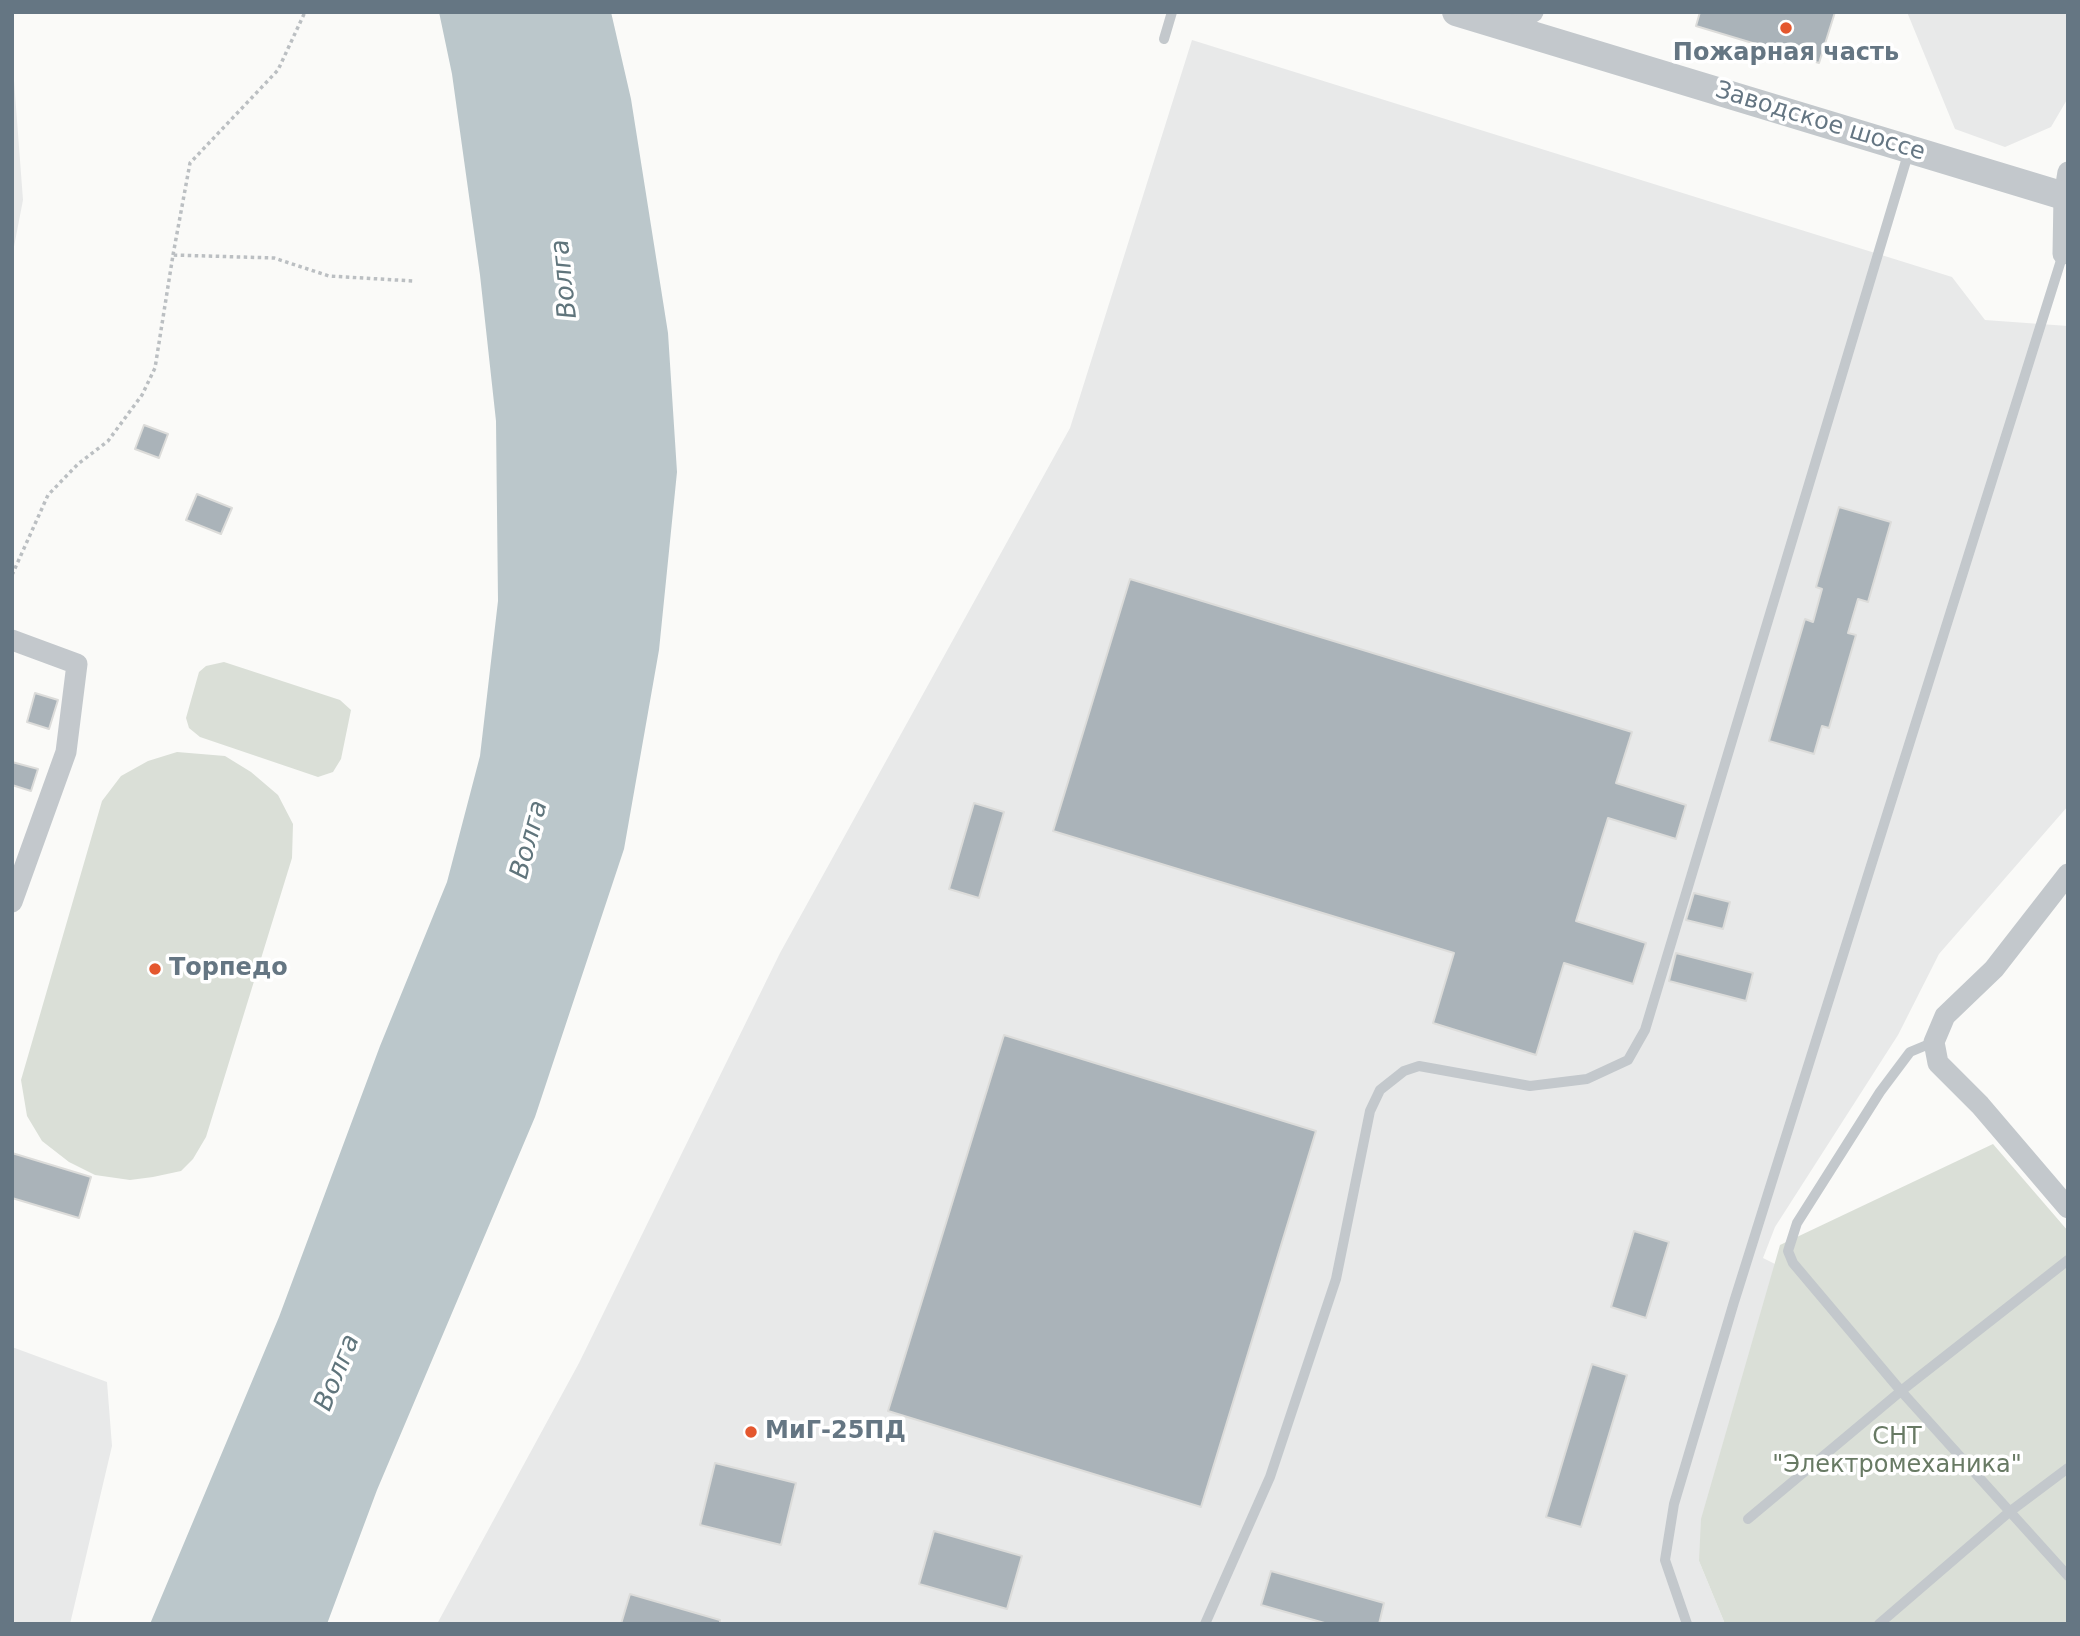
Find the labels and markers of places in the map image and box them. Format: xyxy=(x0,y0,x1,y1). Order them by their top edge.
marker: Пожарная часть xyxy=(1778,20,1794,36)
place label: Пожарная часть xyxy=(1673,40,1899,68)
place label: Торпедо xyxy=(169,955,288,983)
marker: Торпедо xyxy=(147,961,163,977)
place label: МиГ-25ПД xyxy=(765,1418,906,1446)
marker: МиГ-25ПД xyxy=(743,1424,759,1440)

